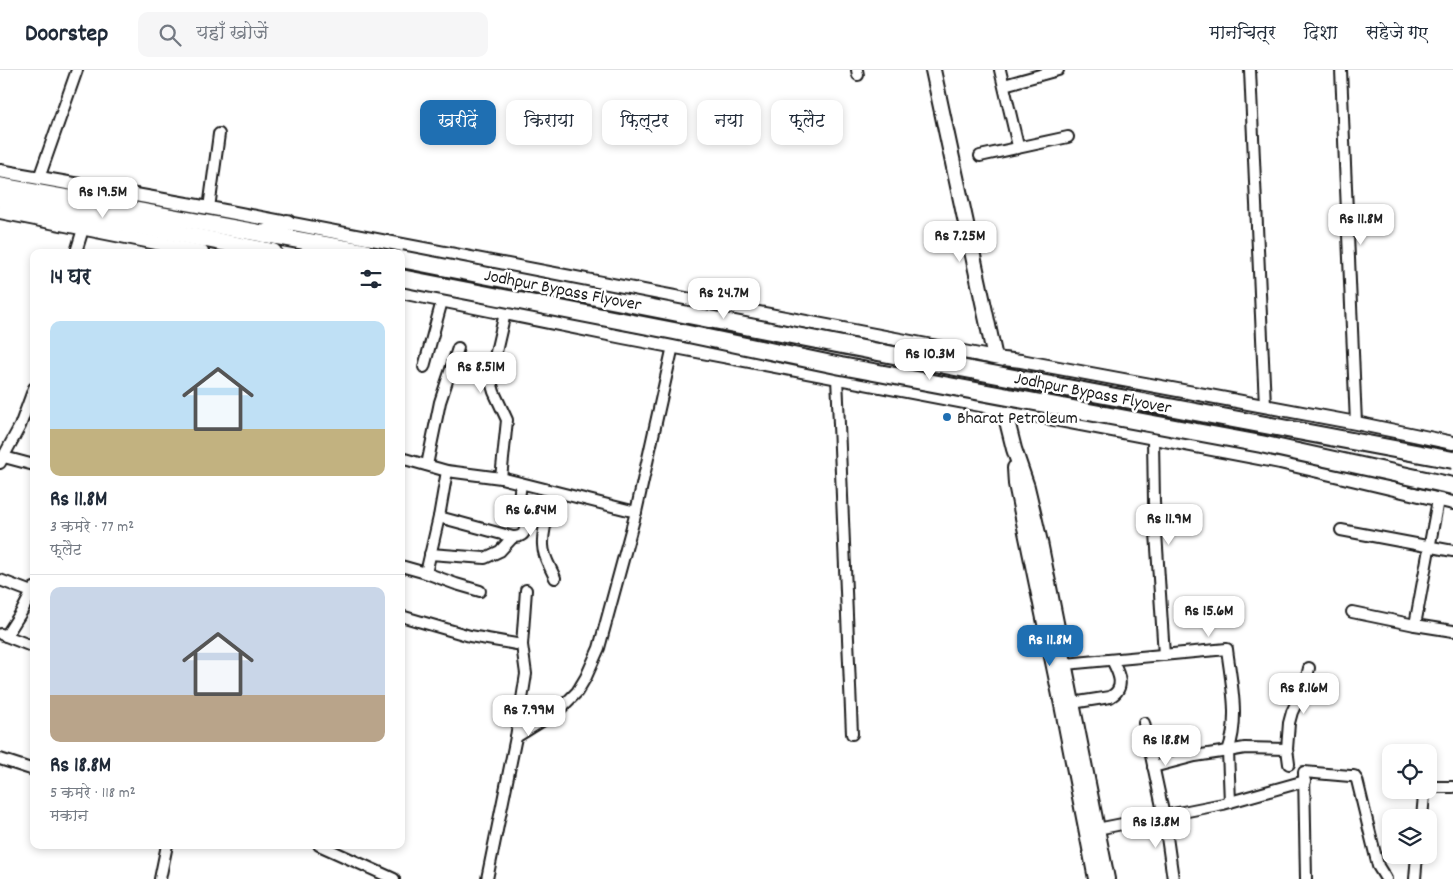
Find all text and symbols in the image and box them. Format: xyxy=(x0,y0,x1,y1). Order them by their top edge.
search box xyxy=(138,12,488,57)
text: Doorstep xyxy=(25,18,108,52)
icon: search xyxy=(156,21,184,49)
text: यहाँ खोजें xyxy=(196,21,268,48)
text: मानचित्र xyxy=(1209,22,1276,47)
text: दिशा xyxy=(1304,22,1338,47)
text: सहेजे गए xyxy=(1366,22,1428,47)
chip: खरीदें xyxy=(420,100,496,145)
chip: किराया xyxy=(506,100,592,145)
chip: फ़िल्टर xyxy=(602,100,687,145)
chip: नया xyxy=(697,100,761,145)
chip: फ़्लैट xyxy=(771,100,843,145)
pin: Rs 19.5M xyxy=(51,176,155,219)
text: Rs 19.5M xyxy=(79,181,127,204)
pin: Rs 11.8M xyxy=(1309,204,1413,246)
text: Rs 11.8M xyxy=(1339,208,1383,231)
pin: Rs 7.25M xyxy=(908,220,1012,263)
text: Rs 7.25M xyxy=(935,225,985,248)
text: 14 घर xyxy=(50,264,91,294)
street label: Jodhpur Bypass Flyover xyxy=(482,264,644,319)
icon: filters xyxy=(357,265,385,293)
pin: Rs 24.7M xyxy=(672,278,776,320)
text: Rs 24.7M xyxy=(699,282,749,305)
pin: Rs 10.3M xyxy=(878,338,982,381)
text: Rs 10.3M xyxy=(905,343,955,366)
pin: Rs 8.51M xyxy=(429,352,533,394)
icon: home xyxy=(173,354,263,444)
text: Rs 8.51M xyxy=(457,356,505,379)
street label: Jodhpur Bypass Flyover xyxy=(1012,367,1174,422)
place label: Bharat Petroleum xyxy=(957,407,1078,432)
marker: Bharat Petroleum xyxy=(941,411,953,423)
text: Rs 11.8M xyxy=(50,486,107,516)
pin: Rs 6.84M xyxy=(479,494,583,537)
text: Rs 6.84M xyxy=(505,499,557,522)
pin: Rs 11.9M xyxy=(1117,504,1221,546)
text: Rs 11.9M xyxy=(1147,508,1191,531)
text: 3 कमरे · 77 m² xyxy=(50,516,134,539)
text: फ़्लैट xyxy=(50,539,82,562)
pin: Rs 15.6M xyxy=(1157,596,1261,638)
text: Rs 15.6M xyxy=(1185,600,1233,623)
icon: home xyxy=(173,619,263,709)
pin: Rs 11.8M xyxy=(998,624,1102,667)
text: Rs 11.8M xyxy=(1028,629,1072,652)
pin: Rs 8.16M xyxy=(1252,672,1356,715)
text: Rs 8.16M xyxy=(1280,677,1328,700)
pin: Rs 7.99M xyxy=(477,694,581,737)
text: Rs 7.99M xyxy=(503,699,555,722)
pin: Rs 18.8M xyxy=(1114,724,1218,767)
text: Rs 18.8M xyxy=(1143,729,1189,752)
map controls xyxy=(1382,744,1437,864)
button: locate xyxy=(1382,744,1437,799)
text: Rs 18.8M xyxy=(50,752,111,782)
text: 5 कमरे · 118 m² xyxy=(50,782,136,805)
text: मकान xyxy=(50,805,88,828)
pin: Rs 13.8M xyxy=(1104,806,1208,849)
button: layers xyxy=(1382,809,1437,864)
text: Rs 13.8M xyxy=(1132,811,1180,834)

